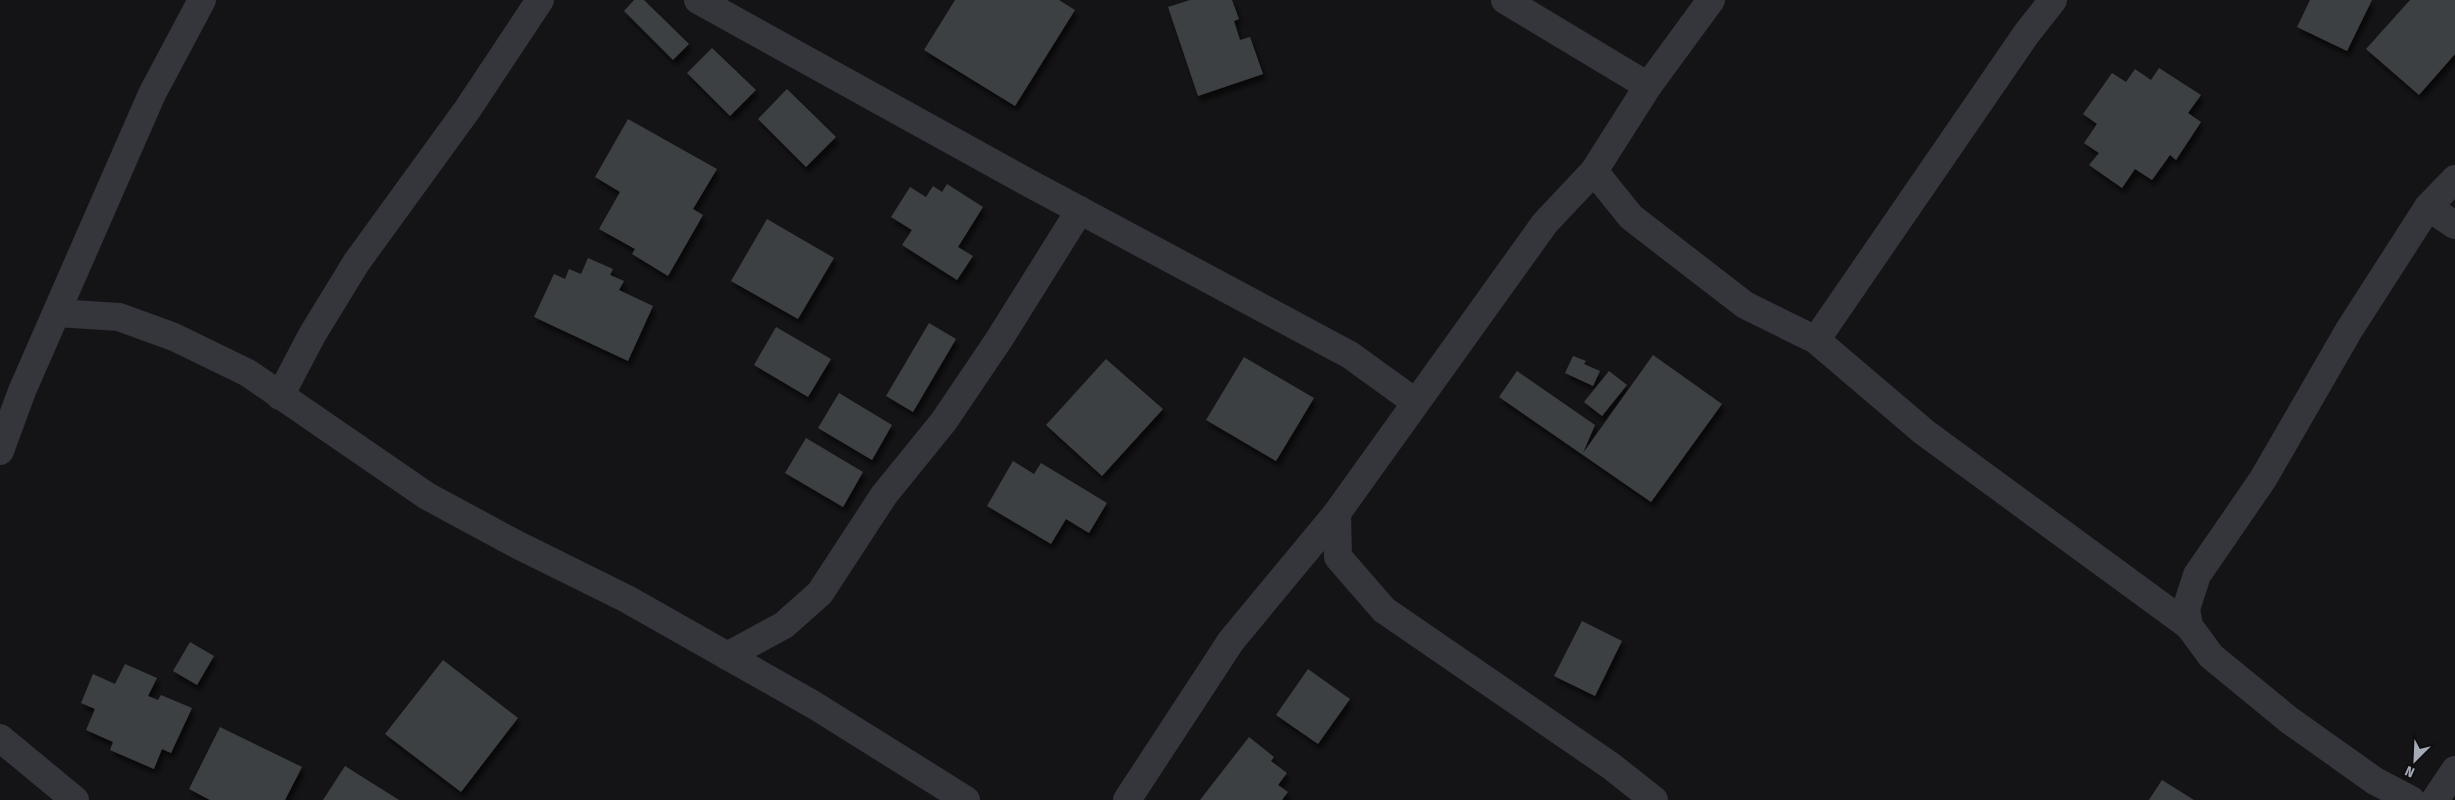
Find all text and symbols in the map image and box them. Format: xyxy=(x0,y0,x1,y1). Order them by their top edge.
north arrow xyxy=(2390,735,2440,785)
text: N xyxy=(2403,762,2417,781)

